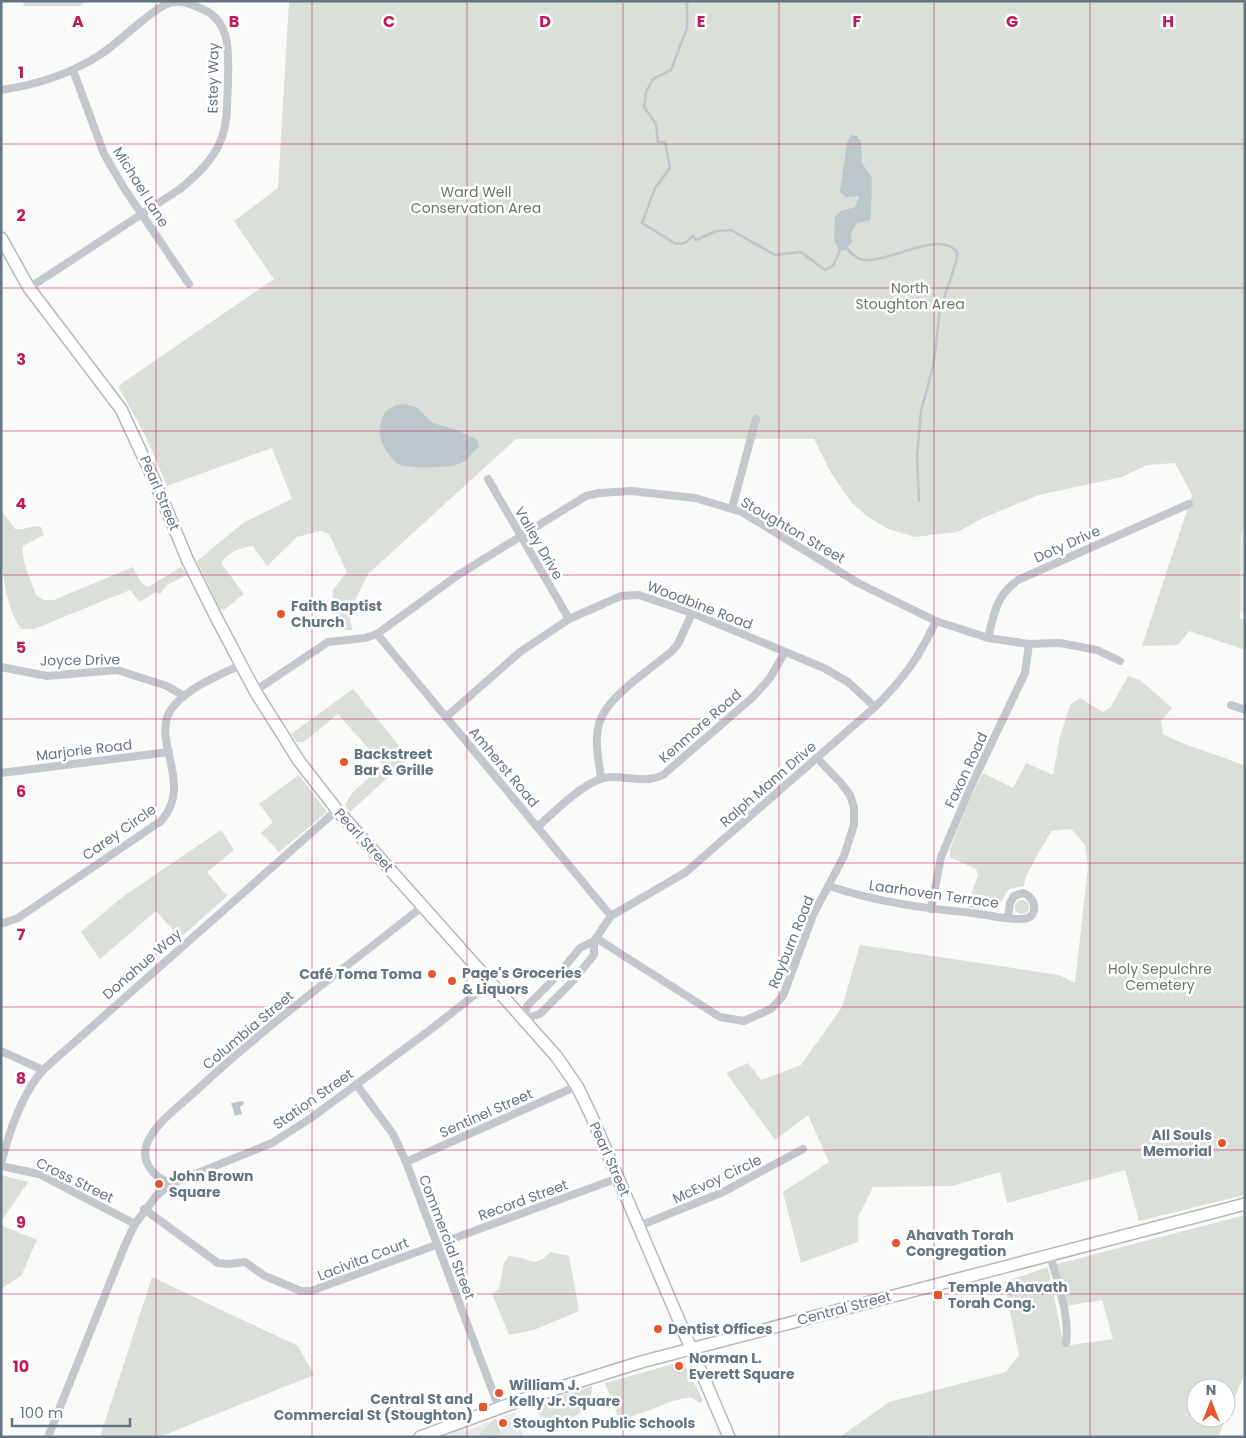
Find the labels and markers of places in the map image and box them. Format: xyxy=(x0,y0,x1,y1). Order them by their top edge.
place label: Faith Baptist Church xyxy=(291,596,382,632)
marker: Faith Baptist Church xyxy=(275,608,287,620)
place label: Backstreet Bar & Grille xyxy=(354,744,434,780)
marker: Backstreet Bar & Grille xyxy=(338,756,350,768)
place label: Page's Groceries & Liquors xyxy=(462,963,582,999)
place label: Café Toma Toma xyxy=(299,964,422,984)
marker: Café Toma Toma xyxy=(426,968,438,980)
marker: Page's Groceries & Liquors xyxy=(446,975,458,987)
place label: All Souls Memorial xyxy=(1143,1125,1212,1161)
marker: All Souls Memorial xyxy=(1216,1137,1228,1149)
place label: John Brown Square xyxy=(169,1166,254,1202)
marker: John Brown Square xyxy=(153,1178,165,1190)
place label: Ahavath Torah Congregation xyxy=(906,1225,1014,1261)
marker: Ahavath Torah Congregation xyxy=(890,1237,902,1249)
place label: Temple Ahavath Torah Cong. xyxy=(948,1277,1068,1313)
marker: Temple Ahavath Torah Cong. xyxy=(932,1289,944,1301)
place label: Dentist Offices xyxy=(668,1319,773,1339)
marker: Dentist Offices xyxy=(652,1323,664,1335)
place label: Norman L. Everett Square xyxy=(689,1348,795,1384)
marker: Norman L. Everett Square xyxy=(673,1360,685,1372)
place label: William J. Kelly Jr. Square xyxy=(509,1375,621,1411)
marker: William J. Kelly Jr. Square xyxy=(493,1387,505,1399)
place label: Central St and Commercial St (Stoughton) xyxy=(274,1389,473,1425)
marker: Central St and Commercial St (Stoughton) xyxy=(477,1401,489,1413)
place label: Stoughton Public Schools xyxy=(513,1413,695,1433)
marker: Stoughton Public Schools xyxy=(497,1417,509,1429)

